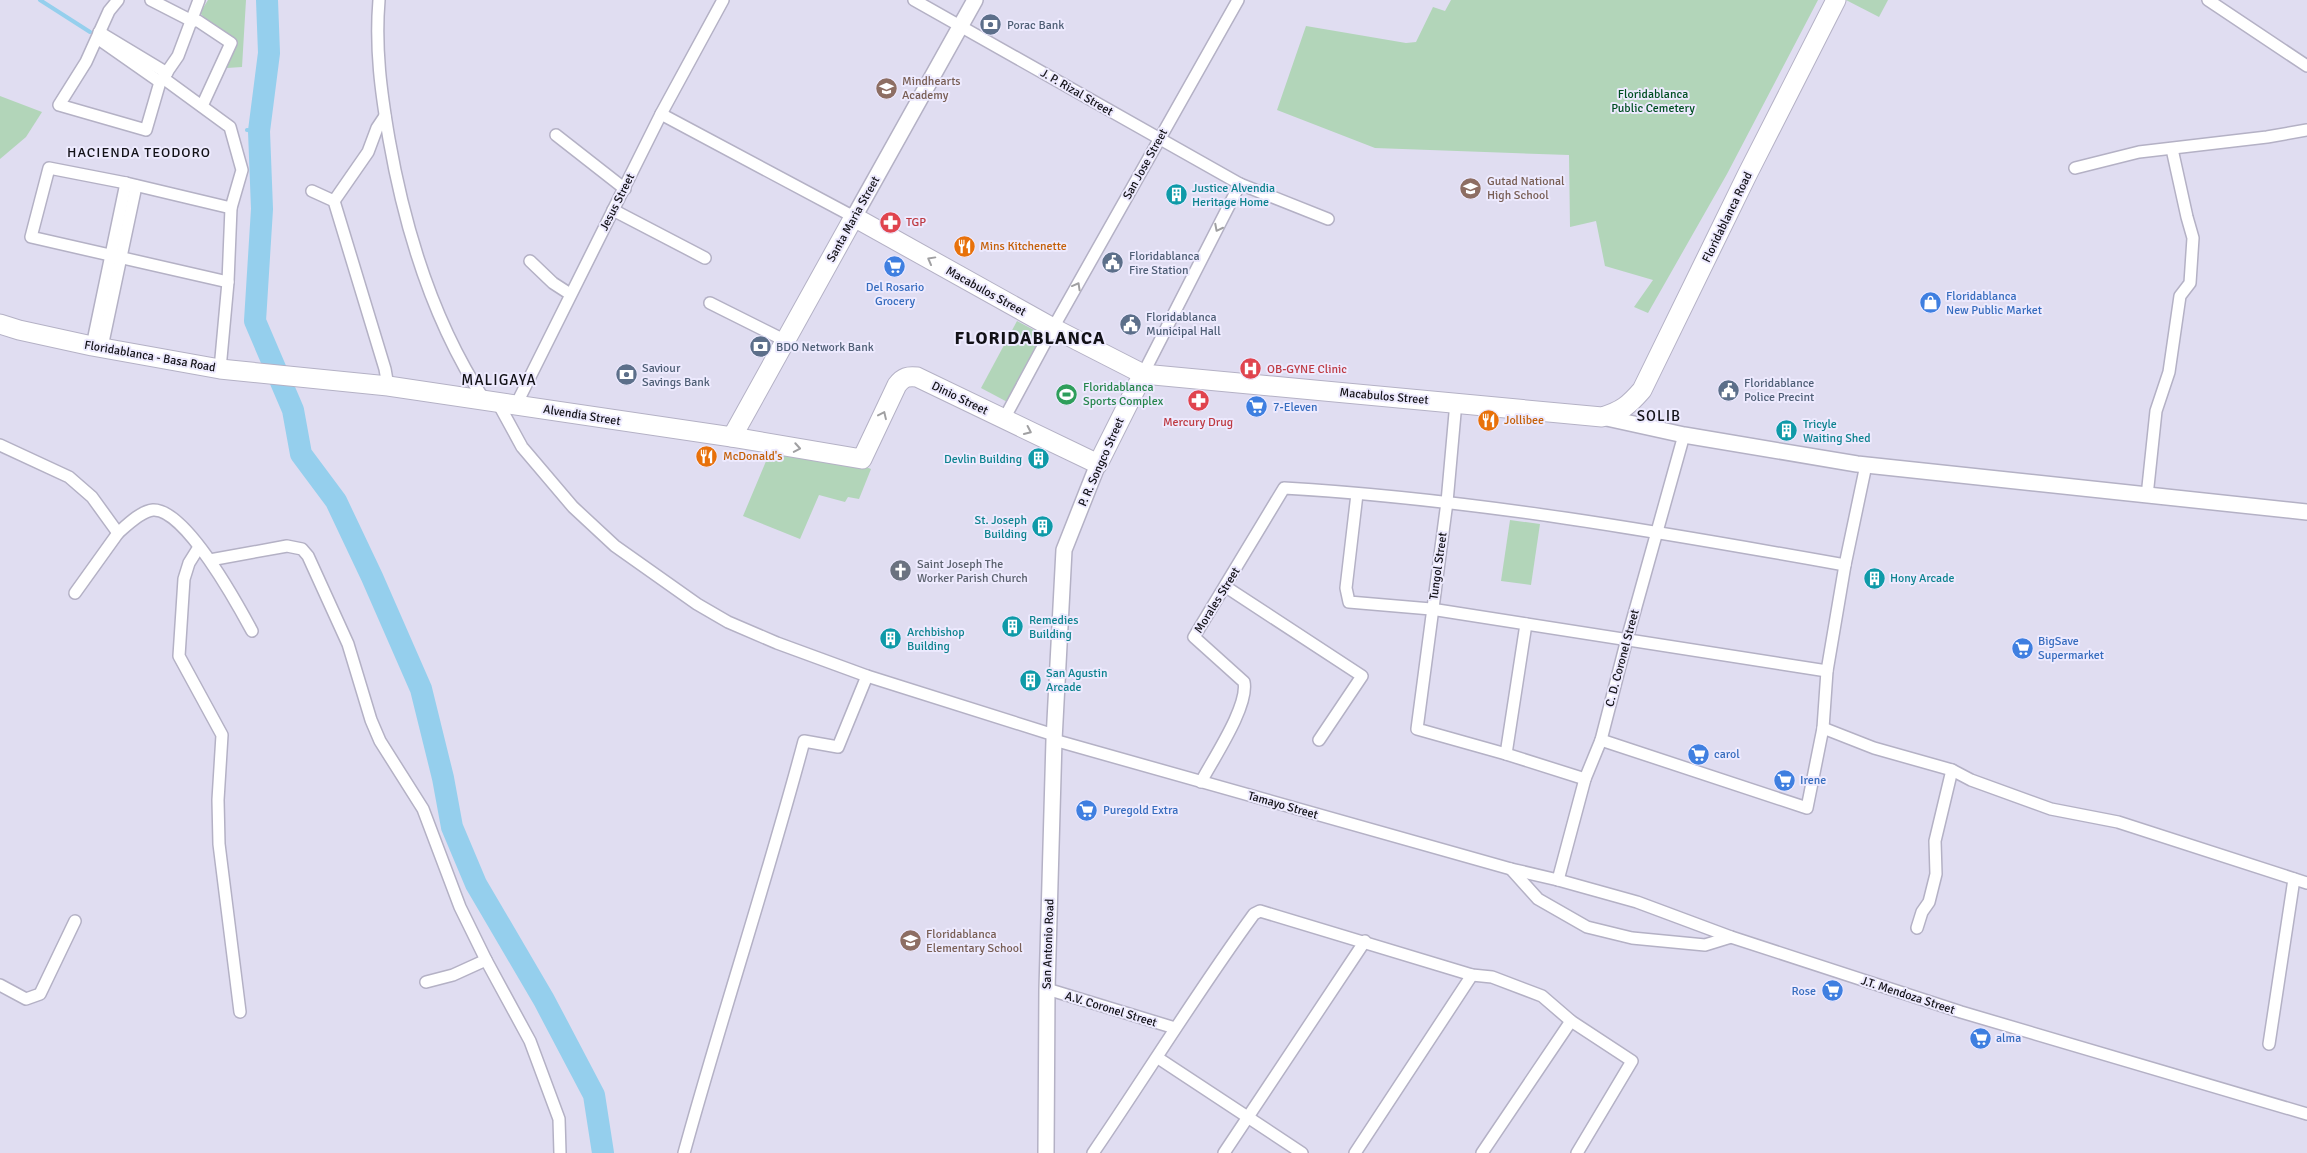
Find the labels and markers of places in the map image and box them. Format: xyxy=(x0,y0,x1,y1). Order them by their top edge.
bank icon: Porac Bank xyxy=(979,13,1003,37)
place label: Porac Bank xyxy=(1007,18,1064,33)
place label: Mindhearts Academy xyxy=(902,74,961,103)
school or university icon: Mindhearts Academy xyxy=(874,76,898,100)
place label: Gutad National High School xyxy=(1487,174,1565,203)
school or university icon: Gutad National High School xyxy=(1459,176,1483,200)
place label: Justice Alvendia Heritage Home xyxy=(1192,181,1275,210)
building icon: Justice Alvendia Heritage Home xyxy=(1164,183,1188,207)
pharmacy icon: TGP xyxy=(878,210,902,234)
place label: TGP xyxy=(906,215,926,230)
restaurant icon: Mins Kitchenette xyxy=(952,234,976,258)
place label: Mins Kitchenette xyxy=(980,239,1067,254)
place label: Floridablanca Fire Station xyxy=(1129,249,1199,278)
public building icon: Floridablanca Fire Station xyxy=(1101,251,1125,275)
supermarket icon: Del Rosario Grocery xyxy=(883,254,907,278)
place label: Del Rosario Grocery xyxy=(866,280,924,309)
place label: Floridablanca New Public Market xyxy=(1946,289,2042,318)
shop icon: Floridablanca New Public Market xyxy=(1918,291,1942,315)
place label: Floridablanca Municipal Hall xyxy=(1146,310,1221,339)
public building icon: Floridablanca Municipal Hall xyxy=(1118,312,1142,336)
bank icon: BDO Network Bank xyxy=(748,335,772,359)
place label: BDO Network Bank xyxy=(776,340,874,355)
hospital icon: OB-GYNE Clinic xyxy=(1239,357,1263,381)
place label: Saviour Savings Bank xyxy=(642,361,710,390)
place label: OB-GYNE Clinic xyxy=(1267,362,1347,377)
bank icon: Saviour Savings Bank xyxy=(614,363,638,387)
place label: Floridablance Police Precint xyxy=(1744,376,1814,405)
public building icon: Floridablance Police Precint xyxy=(1716,378,1740,402)
place label: Floridablanca Sports Complex xyxy=(1083,380,1164,409)
sports icon: Floridablanca Sports Complex xyxy=(1055,382,1079,406)
pharmacy icon: Mercury Drug xyxy=(1186,389,1210,413)
supermarket icon: 7-Eleven xyxy=(1245,395,1269,419)
place label: 7-Eleven xyxy=(1273,400,1318,415)
restaurant icon: Jollibee xyxy=(1476,408,1500,432)
place label: Jollibee xyxy=(1504,413,1544,428)
place label: Mercury Drug xyxy=(1163,415,1233,430)
place label: Tricyle Waiting Shed xyxy=(1803,417,1871,446)
building icon: Tricyle Waiting Shed xyxy=(1775,419,1799,443)
restaurant icon: McDonald's xyxy=(695,444,719,468)
building icon: Devlin Building xyxy=(1026,447,1050,471)
place label: McDonald's xyxy=(723,449,783,464)
place label: Devlin Building xyxy=(944,452,1022,467)
place label: St. Joseph Building xyxy=(975,513,1027,542)
building icon: St. Joseph Building xyxy=(1031,515,1055,539)
place label: Saint Joseph The Worker Parish Church xyxy=(917,557,1028,586)
church icon: Saint Joseph The Worker Parish Church xyxy=(889,559,913,583)
building icon: Hony Arcade xyxy=(1862,566,1886,590)
place label: Hony Arcade xyxy=(1890,571,1955,586)
place label: Remedies Building xyxy=(1029,613,1078,642)
building icon: Remedies Building xyxy=(1001,615,1025,639)
place label: Archbishop Building xyxy=(907,625,965,654)
building icon: Archbishop Building xyxy=(879,627,903,651)
place label: BigSave Supermarket xyxy=(2038,634,2104,663)
supermarket icon: BigSave Supermarket xyxy=(2010,636,2034,660)
place label: San Agustin Arcade xyxy=(1046,666,1107,695)
building icon: San Agustin Arcade xyxy=(1018,668,1042,692)
supermarket icon: carol xyxy=(1686,742,1710,766)
place label: carol xyxy=(1714,747,1740,762)
supermarket icon: Irene xyxy=(1772,768,1796,792)
place label: Irene xyxy=(1800,773,1826,788)
supermarket icon: Puregold Extra xyxy=(1075,798,1099,822)
place label: Puregold Extra xyxy=(1103,803,1178,818)
place label: Floridablanca Elementary School xyxy=(926,927,1023,956)
school or university icon: Floridablanca Elementary School xyxy=(898,929,922,953)
supermarket icon: Rose xyxy=(1820,979,1844,1003)
place label: Rose xyxy=(1791,984,1816,999)
supermarket icon: alma xyxy=(1968,1026,1992,1050)
place label: alma xyxy=(1996,1031,2021,1046)

